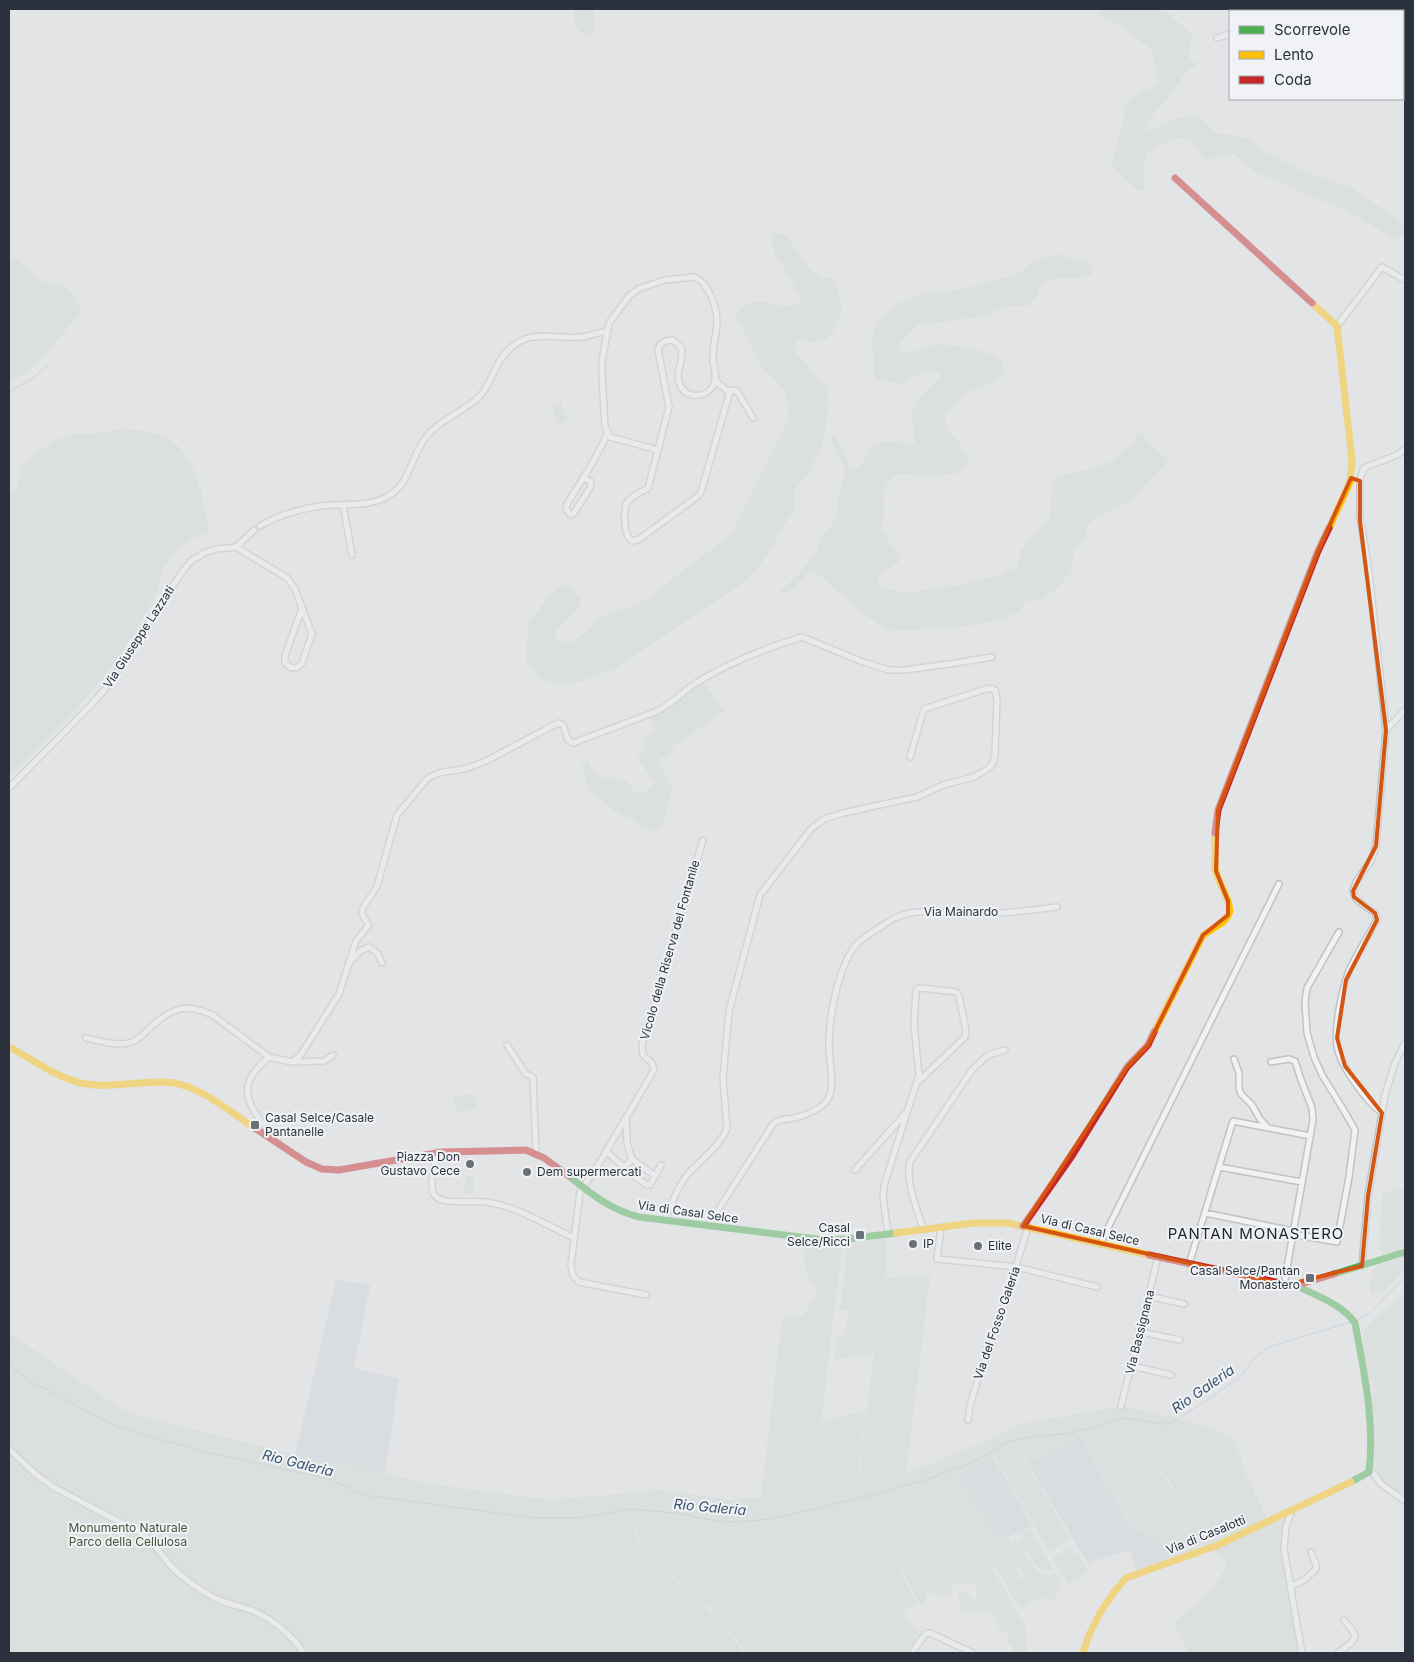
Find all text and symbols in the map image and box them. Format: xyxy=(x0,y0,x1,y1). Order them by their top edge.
legend xyxy=(1229,10,1404,100)
text: Scorrevole xyxy=(1274,20,1350,39)
text: Lento xyxy=(1274,45,1314,64)
text: Coda xyxy=(1274,70,1312,89)
street label: Via Giuseppe Lazzati xyxy=(100,583,177,691)
street label: Vicolo della Riserva del Fontanile xyxy=(637,858,702,1042)
street label: Via Mainardo xyxy=(924,904,998,919)
place label: Casal Selce/Casale Pantanelle xyxy=(265,1110,374,1139)
marker: Casal Selce/Casale Pantanelle xyxy=(249,1119,261,1131)
place label: Piazza Don Gustavo Cece xyxy=(380,1149,460,1178)
marker: Piazza Don Gustavo Cece xyxy=(464,1158,476,1170)
place label: Dem supermercati xyxy=(537,1164,641,1179)
marker: Dem supermercati xyxy=(521,1166,533,1178)
street label: Via di Casal Selce xyxy=(637,1197,739,1226)
street label: Via di Casal Selce xyxy=(1039,1211,1141,1248)
place label: Casal Selce/Ricci xyxy=(787,1220,850,1249)
district label: PANTAN MONASTERO xyxy=(1168,1224,1344,1243)
marker: Casal Selce/Ricci xyxy=(854,1229,866,1241)
place label: IP xyxy=(923,1236,934,1251)
marker: IP xyxy=(907,1238,919,1250)
place label: Elite xyxy=(988,1238,1012,1253)
marker: Elite xyxy=(972,1240,984,1252)
place label: Casal Selce/Pantan Monastero xyxy=(1190,1263,1300,1292)
street label: Via del Fosso Galeria xyxy=(970,1264,1023,1382)
marker: Casal Selce/Pantan Monastero xyxy=(1304,1272,1316,1284)
street label: Via Bassignana xyxy=(1122,1288,1157,1376)
water label: Rio Galeria xyxy=(1168,1361,1238,1416)
water label: Rio Galeria xyxy=(261,1445,336,1480)
water label: Rio Galeria xyxy=(673,1495,747,1518)
street label: Via di Casalotti xyxy=(1164,1512,1248,1557)
park label: Monumento Naturale Parco della Cellulosa xyxy=(68,1520,188,1549)

